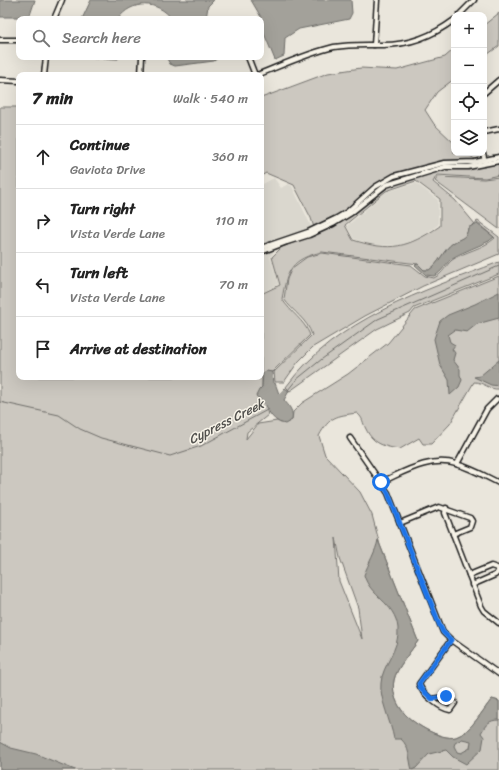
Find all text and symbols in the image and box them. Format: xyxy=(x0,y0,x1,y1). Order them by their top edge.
map controls xyxy=(451,12,487,156)
button: + xyxy=(451,12,487,48)
search box xyxy=(16,16,264,60)
text: Search here xyxy=(62,25,141,51)
icon: search xyxy=(30,27,52,49)
button: − xyxy=(451,48,487,84)
text: 7 min xyxy=(32,83,73,113)
button: locate xyxy=(451,84,487,120)
text: Walk · 540 m xyxy=(173,87,248,110)
button: layers xyxy=(451,120,487,156)
text: Continue xyxy=(70,132,130,158)
text: 360 m xyxy=(212,145,248,168)
icon: ahead xyxy=(32,146,54,168)
text: Gaviota Drive xyxy=(70,158,145,181)
text: Turn right xyxy=(70,196,135,222)
text: 110 m xyxy=(215,209,248,232)
icon: right xyxy=(32,210,54,232)
text: Vista Verde Lane xyxy=(70,222,165,245)
text: Turn left xyxy=(70,260,128,286)
text: 70 m xyxy=(219,273,248,296)
icon: left xyxy=(32,274,54,296)
text: Vista Verde Lane xyxy=(70,286,165,309)
text: Arrive at destination xyxy=(70,336,207,362)
icon: arrive xyxy=(32,338,54,360)
water label: Cypress Creek xyxy=(184,392,270,450)
route start xyxy=(372,473,390,491)
route end xyxy=(437,687,455,705)

